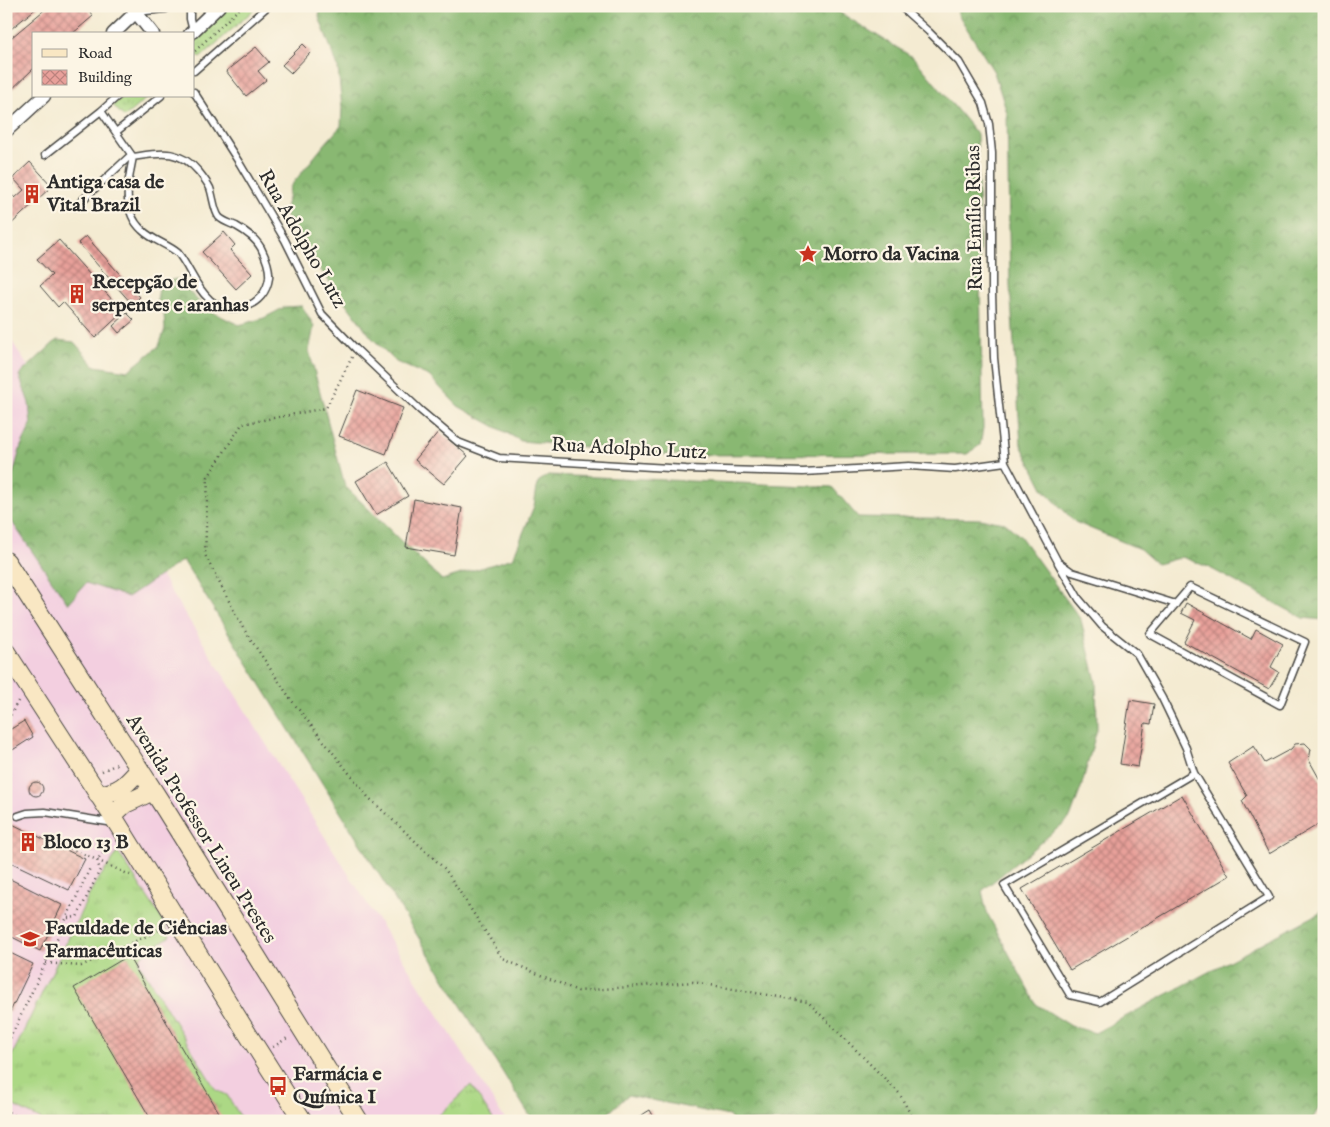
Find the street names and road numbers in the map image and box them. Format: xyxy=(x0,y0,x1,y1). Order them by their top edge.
street label: Rua Emílio Ribas xyxy=(961,145,989,291)
street label: Rua Adolpho Lutz xyxy=(252,165,352,313)
street label: Rua Adolpho Lutz xyxy=(550,432,708,466)
street label: Avenida Professor Lineu Prestes xyxy=(120,709,282,948)

